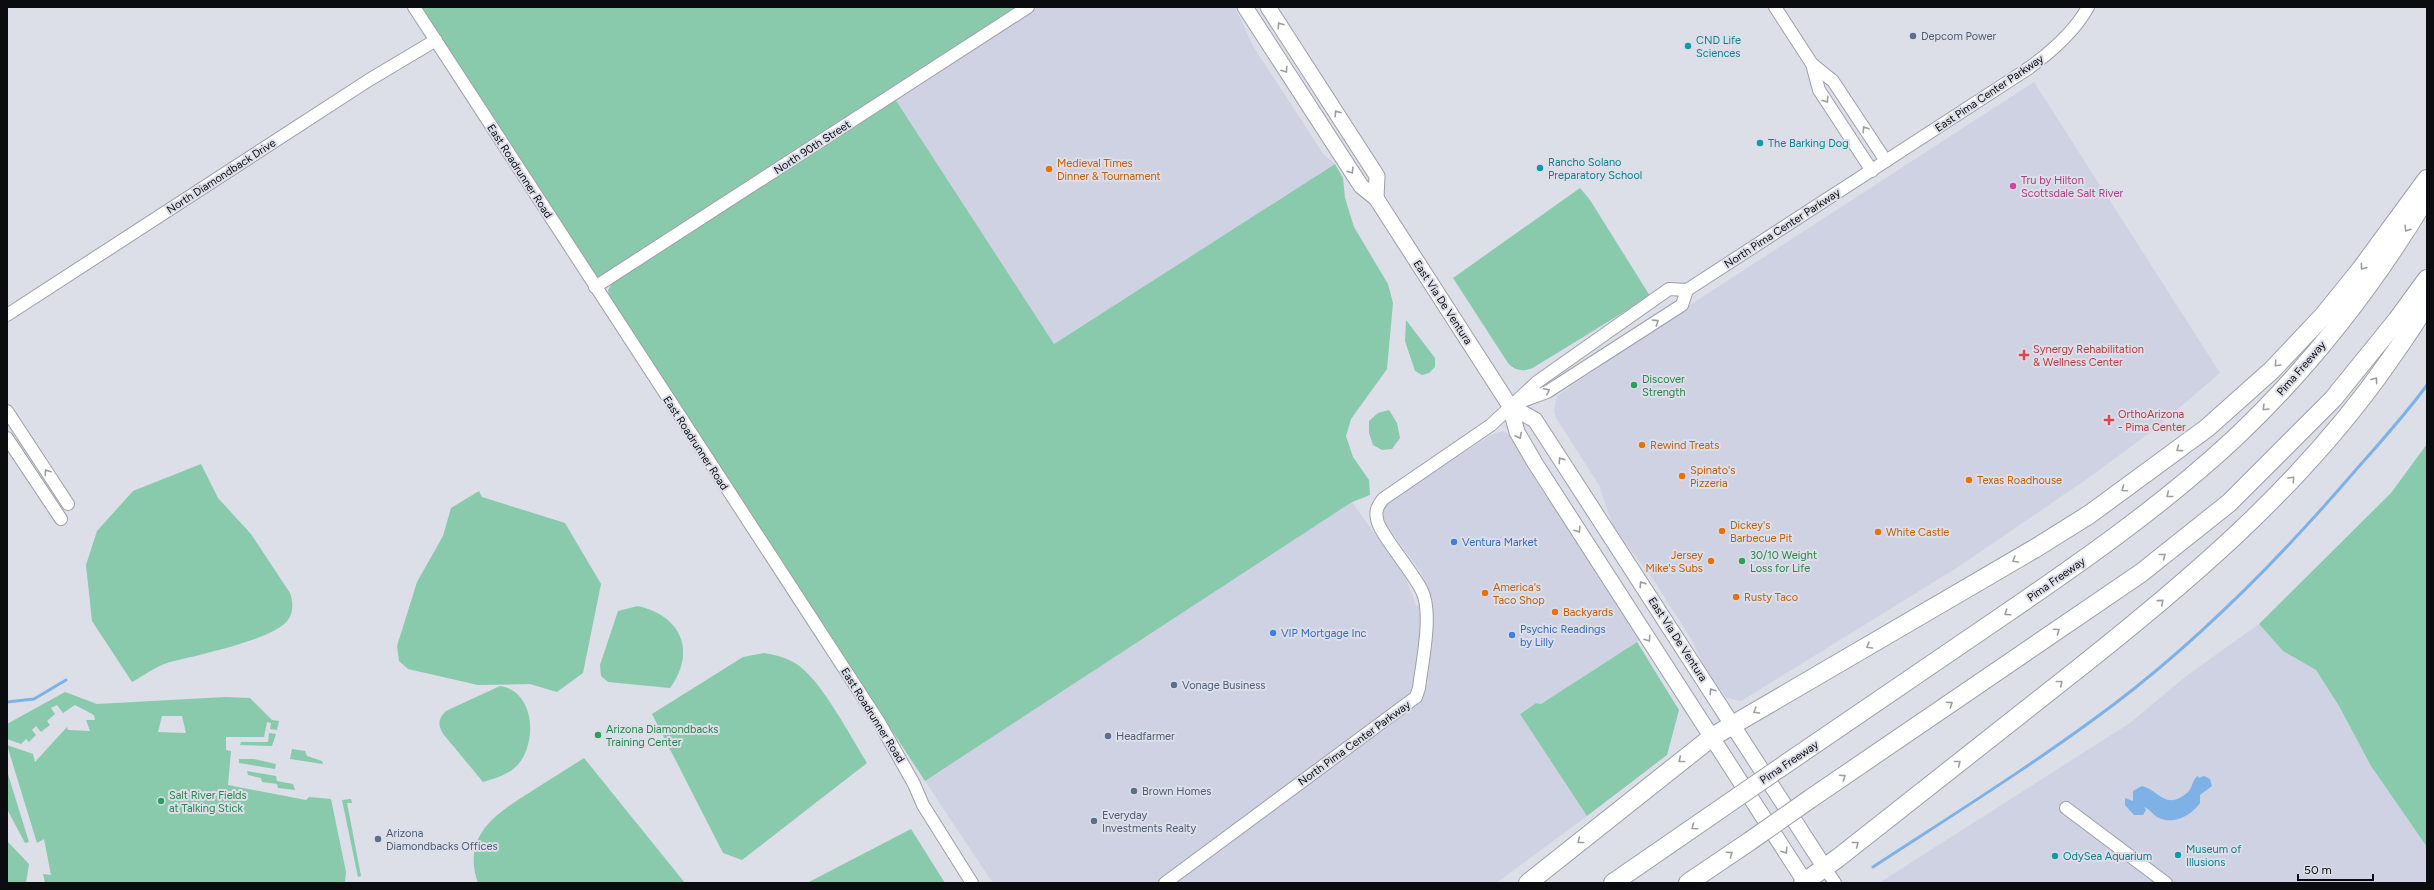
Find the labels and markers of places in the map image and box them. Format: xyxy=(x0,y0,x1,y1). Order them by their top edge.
place label: Depcom Power xyxy=(1921,30,1996,43)
marker: Depcom Power xyxy=(1908,31,1918,41)
place label: CND Life Sciences xyxy=(1696,34,1741,60)
marker: CND Life Sciences xyxy=(1683,41,1693,51)
place label: The Barking Dog xyxy=(1768,137,1849,150)
marker: The Barking Dog xyxy=(1755,138,1765,148)
place label: Rancho Solano Preparatory School xyxy=(1548,156,1642,182)
place label: Medieval Times Dinner & Tournament xyxy=(1057,157,1161,183)
marker: Rancho Solano Preparatory School xyxy=(1535,163,1545,173)
marker: Medieval Times Dinner & Tournament xyxy=(1044,164,1054,174)
place label: Tru by Hilton Scottsdale Salt River xyxy=(2021,174,2123,200)
marker: Tru by Hilton Scottsdale Salt River xyxy=(2008,181,2018,191)
place label: Synergy Rehabilitation & Wellness Center xyxy=(2033,343,2144,369)
marker: Synergy Rehabilitation & Wellness Center xyxy=(2018,349,2030,361)
place label: Discover Strength xyxy=(1642,373,1686,399)
marker: Discover Strength xyxy=(1629,380,1639,390)
place label: OrthoArizona - Pima Center xyxy=(2118,408,2186,434)
marker: OrthoArizona - Pima Center xyxy=(2103,414,2115,426)
place label: Rewind Treats xyxy=(1650,439,1719,452)
marker: Rewind Treats xyxy=(1637,440,1647,450)
place label: Spinato's Pizzeria xyxy=(1690,464,1735,490)
marker: Spinato's Pizzeria xyxy=(1677,471,1687,481)
place label: Texas Roadhouse xyxy=(1977,474,2062,487)
marker: Texas Roadhouse xyxy=(1964,475,1974,485)
place label: Dickey's Barbecue Pit xyxy=(1730,519,1792,545)
marker: Dickey's Barbecue Pit xyxy=(1717,526,1727,536)
place label: White Castle xyxy=(1886,526,1949,539)
marker: White Castle xyxy=(1873,527,1883,537)
place label: Ventura Market xyxy=(1462,536,1538,549)
marker: Ventura Market xyxy=(1449,537,1459,547)
place label: Jersey Mike's Subs xyxy=(1645,549,1703,575)
place label: 30/10 Weight Loss for Life xyxy=(1750,549,1817,575)
marker: Jersey Mike's Subs xyxy=(1706,556,1716,566)
marker: 30/10 Weight Loss for Life xyxy=(1737,556,1747,566)
place label: America's Taco Shop xyxy=(1493,581,1545,607)
marker: America's Taco Shop xyxy=(1480,588,1490,598)
place label: Rusty Taco xyxy=(1744,591,1798,604)
marker: Rusty Taco xyxy=(1731,592,1741,602)
place label: Backyards xyxy=(1563,606,1613,619)
marker: Backyards xyxy=(1550,607,1560,617)
place label: Psychic Readings by Lilly xyxy=(1520,623,1606,649)
place label: VIP Mortgage Inc xyxy=(1281,627,1367,640)
marker: VIP Mortgage Inc xyxy=(1268,628,1278,638)
marker: Psychic Readings by Lilly xyxy=(1507,630,1517,640)
place label: Vonage Business xyxy=(1182,679,1265,692)
marker: Vonage Business xyxy=(1169,680,1179,690)
place label: Arizona Diamondbacks Training Center xyxy=(606,723,718,749)
marker: Arizona Diamondbacks Training Center xyxy=(593,730,603,740)
place label: Headfarmer xyxy=(1116,730,1175,743)
marker: Headfarmer xyxy=(1103,731,1113,741)
place label: Brown Homes xyxy=(1142,785,1211,798)
marker: Brown Homes xyxy=(1129,786,1139,796)
place label: Salt River Fields at Talking Stick xyxy=(169,789,247,815)
marker: Salt River Fields at Talking Stick xyxy=(156,796,166,806)
place label: Everyday Investments Realty xyxy=(1102,809,1197,835)
marker: Everyday Investments Realty xyxy=(1089,816,1099,826)
place label: Arizona Diamondbacks Offices xyxy=(386,827,498,853)
marker: Arizona Diamondbacks Offices xyxy=(373,834,383,844)
place label: Museum of Illusions xyxy=(2186,843,2242,869)
place label: OdySea Aquarium xyxy=(2063,850,2152,863)
marker: Museum of Illusions xyxy=(2173,850,2183,860)
marker: OdySea Aquarium xyxy=(2050,851,2060,861)

